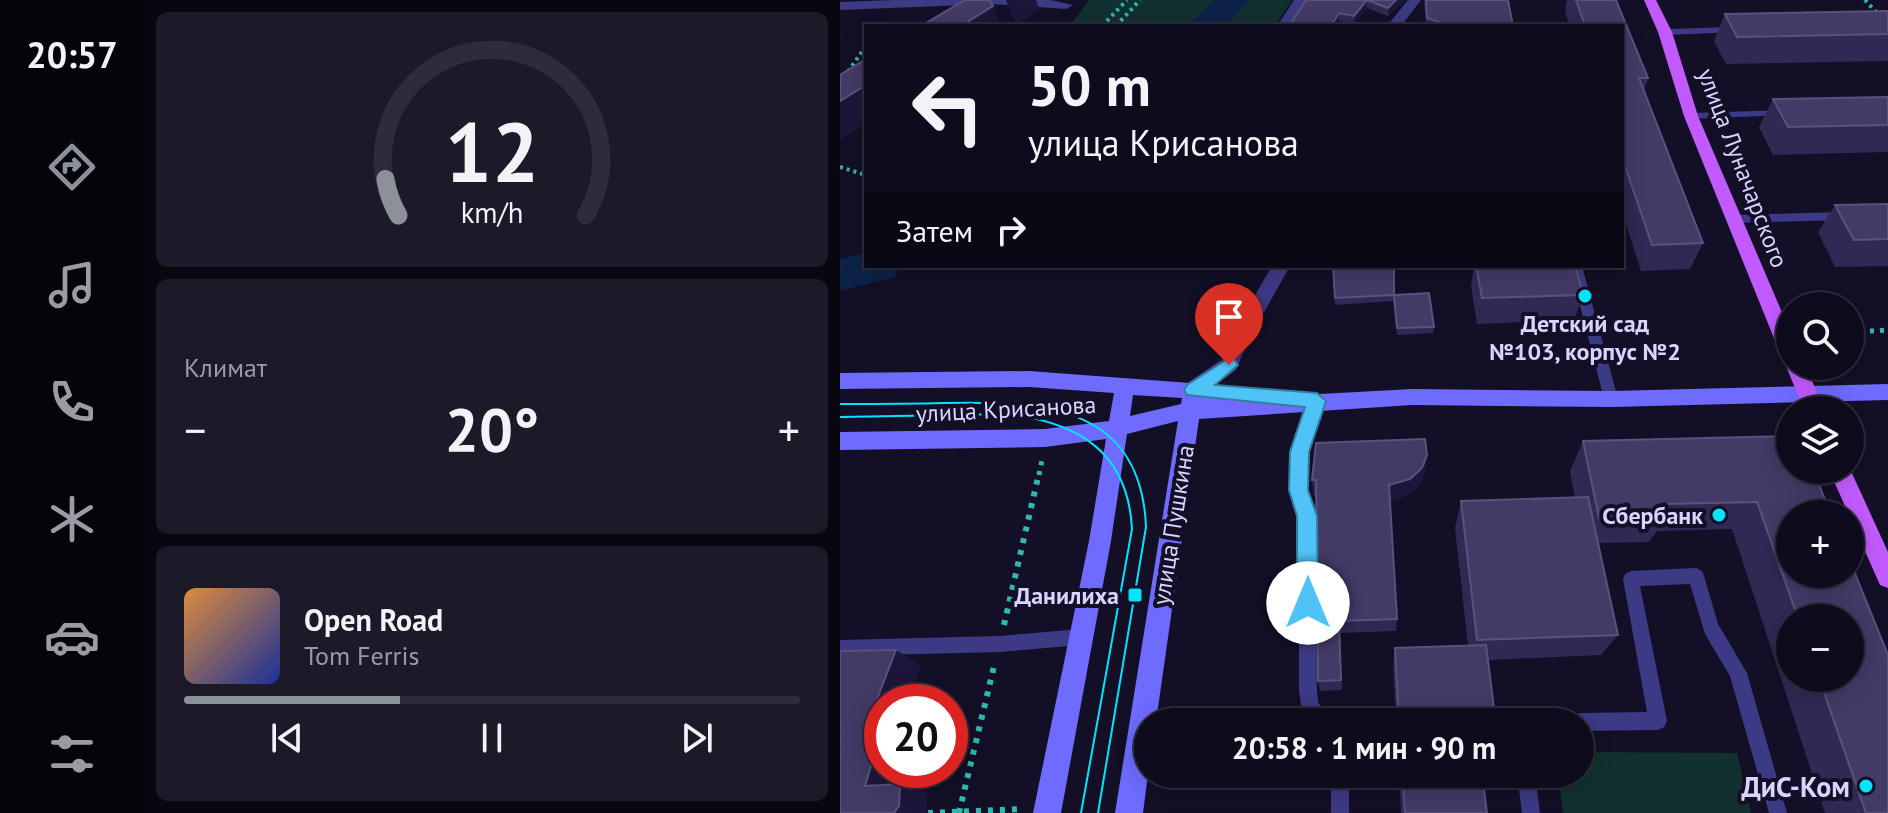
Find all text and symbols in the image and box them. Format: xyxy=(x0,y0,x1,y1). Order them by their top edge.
text: 20:57 xyxy=(26,31,118,78)
text: 50 m xyxy=(1028,49,1151,121)
icon: left xyxy=(896,56,1000,160)
street label: улица Луначарского xyxy=(1691,64,1795,272)
text: 12 xyxy=(445,96,539,204)
text: улица Крисанова xyxy=(1028,119,1299,166)
icon: directions xyxy=(44,139,100,195)
text: km/h xyxy=(461,194,523,231)
icon: right xyxy=(989,208,1033,252)
text: Затем xyxy=(896,211,973,250)
icon: music xyxy=(44,257,100,313)
pin xyxy=(1195,283,1263,365)
marker: Детский сад №103, корпус №2 xyxy=(1576,287,1594,305)
map controls xyxy=(1776,292,1864,692)
button: search xyxy=(1776,292,1864,380)
icon: arrive xyxy=(1207,295,1251,339)
place label: Детский сад №103, корпус №2 xyxy=(1489,308,1681,367)
text: Климат xyxy=(184,351,267,384)
icon: phone xyxy=(44,374,100,430)
street label: улица Крисанова xyxy=(915,389,1097,429)
text: 20° xyxy=(445,390,539,468)
button: layers xyxy=(1776,396,1864,484)
text: − xyxy=(184,401,206,458)
text: + xyxy=(778,401,800,458)
street label: улица Пушкина xyxy=(1145,443,1201,607)
icon: climate xyxy=(44,491,100,547)
place label: Сбербанк xyxy=(1602,500,1703,531)
button: + xyxy=(1776,500,1864,588)
marker: Сбербанк xyxy=(1710,506,1728,524)
position arrow xyxy=(1266,561,1350,645)
place label: Данилиха xyxy=(1015,580,1119,611)
marker: Данилиха xyxy=(1126,586,1144,604)
text: Open Road xyxy=(304,600,443,639)
button: − xyxy=(1776,604,1864,692)
icon: car xyxy=(44,609,100,665)
text: Tom Ferris xyxy=(304,639,419,672)
speed limit sign: 20 xyxy=(864,684,968,788)
icon: previous xyxy=(265,716,309,760)
icon: pause xyxy=(470,716,514,760)
icon: next xyxy=(675,716,719,760)
icon: filters xyxy=(44,726,100,782)
text: 20:58 · 1 мин · 90 m xyxy=(1232,728,1496,767)
place label: ДиС-Ком xyxy=(1741,768,1850,805)
marker: ДиС-Ком xyxy=(1857,777,1875,795)

